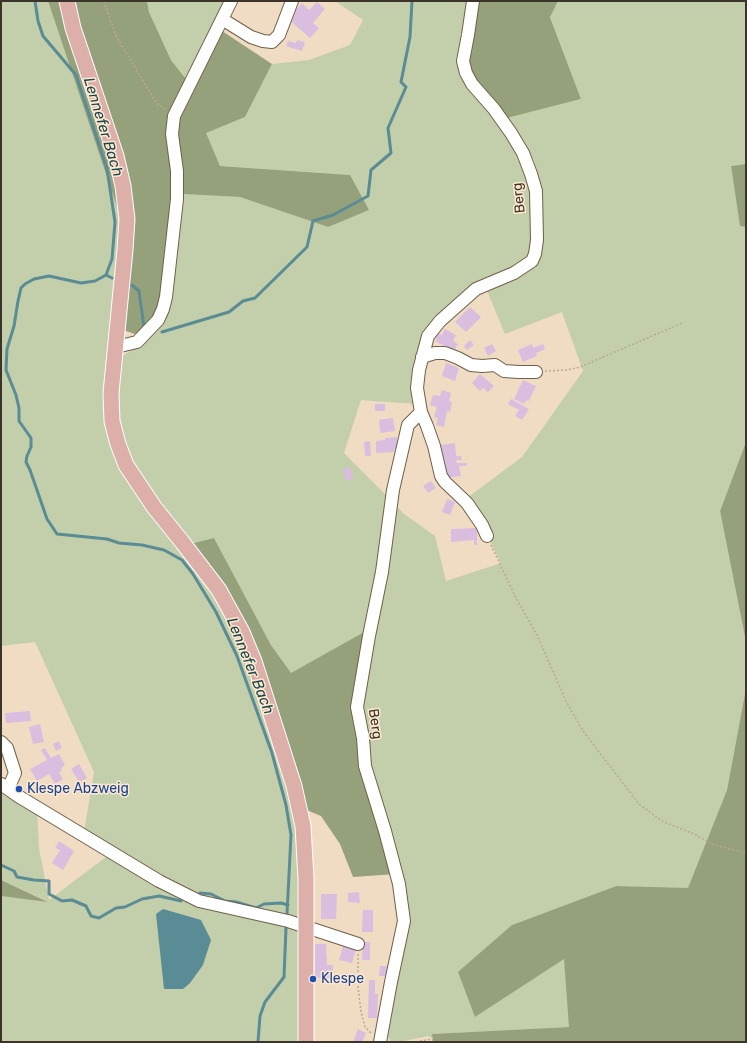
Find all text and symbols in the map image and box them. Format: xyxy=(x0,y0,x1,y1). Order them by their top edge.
water label: Lennefer Bach xyxy=(79,75,127,179)
street label: Berg xyxy=(509,182,529,214)
water label: Lennefer Bach xyxy=(222,615,278,717)
street label: Berg xyxy=(365,708,385,740)
place label: Klespe Abzweig xyxy=(27,781,129,797)
marker: Klespe Abzweig xyxy=(14,784,24,794)
place label: Klespe xyxy=(321,971,364,987)
marker: Klespe xyxy=(308,974,318,984)

